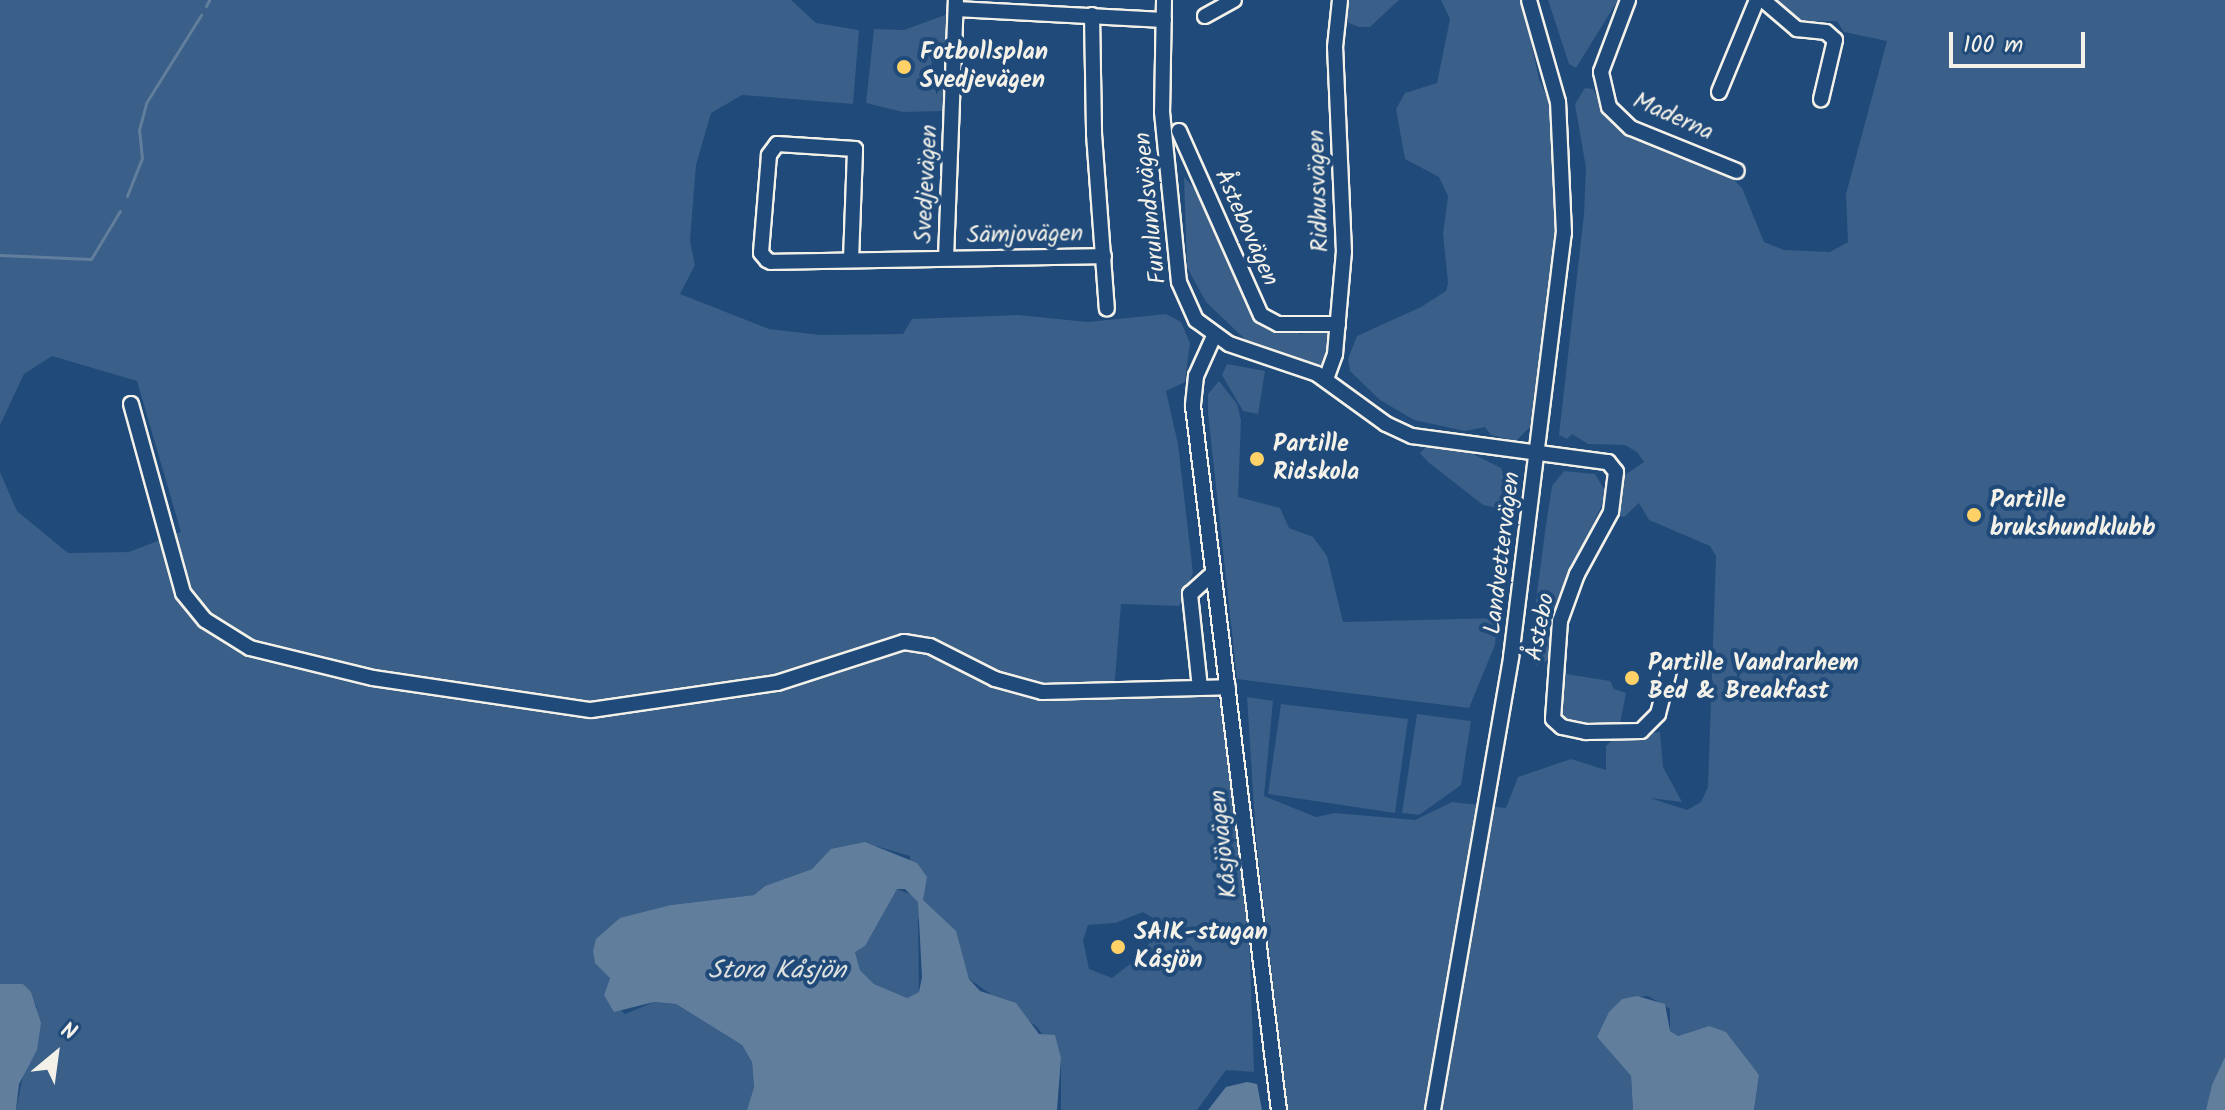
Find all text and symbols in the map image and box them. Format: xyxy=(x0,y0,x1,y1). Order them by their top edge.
scale bar xyxy=(1953,16,2089,66)
text: 100 m xyxy=(1963,26,2023,65)
place label: Fotbollsplan Svedjevägen xyxy=(920,39,1048,95)
marker: Fotbollsplan Svedjevägen xyxy=(895,58,913,76)
street label: Maderna xyxy=(1628,87,1718,147)
street label: Svedjevägen xyxy=(910,124,944,244)
street label: Ridhusvägen xyxy=(1302,129,1336,253)
street label: Furulundsvägen xyxy=(1129,131,1173,285)
street label: Åstebovägen xyxy=(1207,165,1285,291)
street label: Sämjovägen xyxy=(966,220,1084,250)
place label: Partille Ridskola xyxy=(1273,431,1359,487)
marker: Partille Ridskola xyxy=(1248,450,1266,468)
street label: Landvettervägen xyxy=(1479,470,1527,636)
place label: Partille brukshundklubb xyxy=(1990,487,2156,543)
marker: Partille brukshundklubb xyxy=(1965,506,1983,524)
street label: Åstebo xyxy=(1520,591,1562,663)
place label: Partille Vandrarhem Bed & Breakfast xyxy=(1648,650,1859,706)
marker: Partille Vandrarhem Bed & Breakfast xyxy=(1623,669,1641,687)
street label: Kåsjövägen xyxy=(1204,788,1244,900)
place label: SAIK-stugan Kåsjön xyxy=(1134,919,1268,975)
marker: SAIK-stugan Kåsjön xyxy=(1109,938,1127,956)
water label: Stora Kåsjön xyxy=(708,956,846,988)
north arrow xyxy=(16,1014,96,1094)
text: N xyxy=(53,1014,82,1051)

